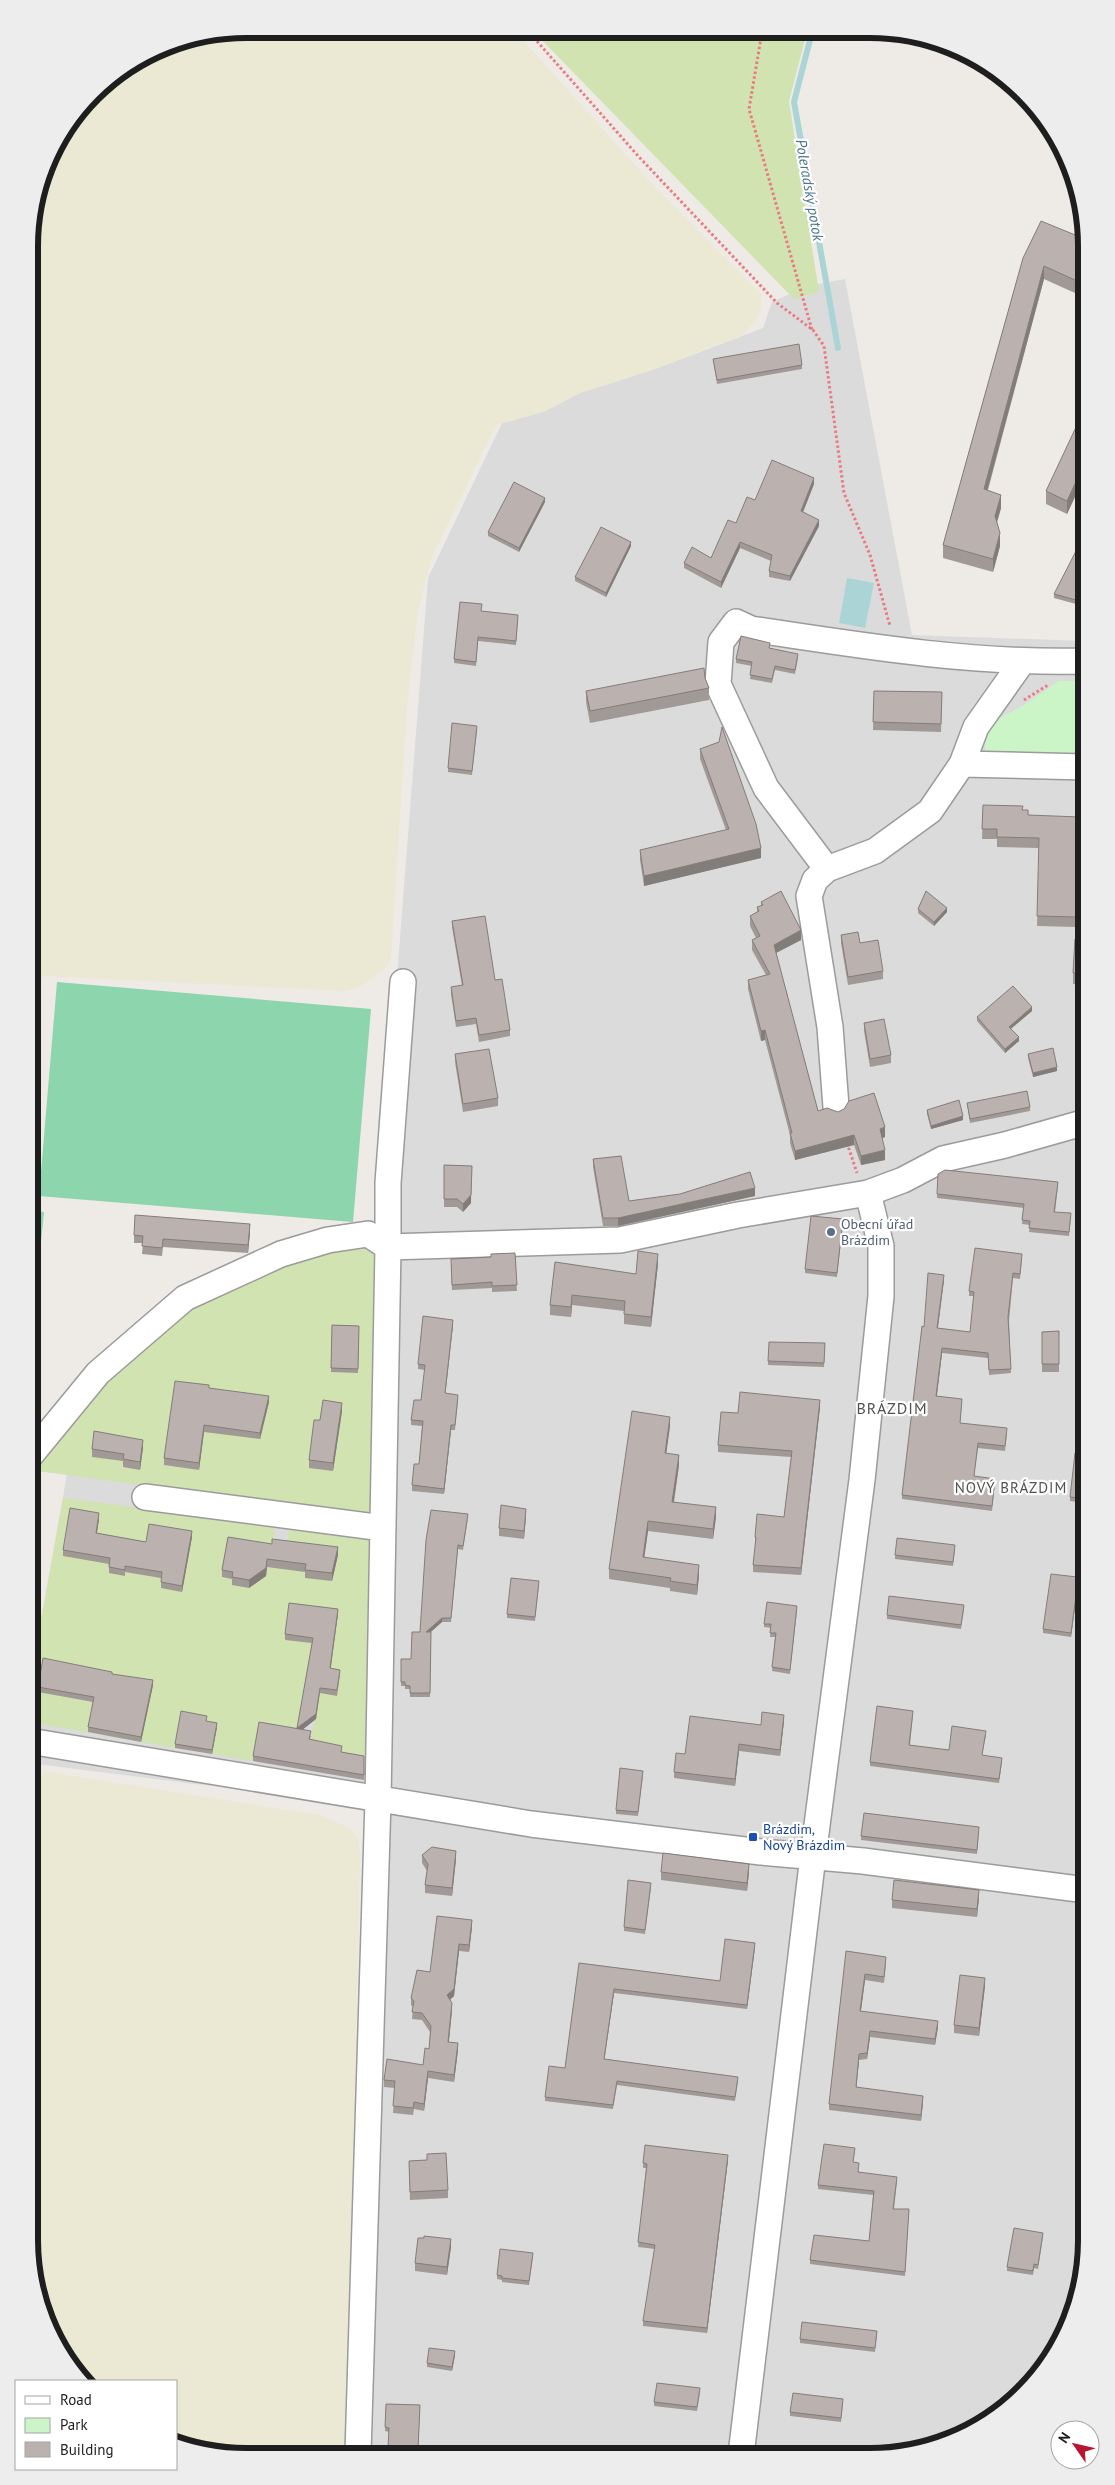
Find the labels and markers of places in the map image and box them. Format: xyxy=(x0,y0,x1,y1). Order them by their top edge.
place label: Obecní úřad Brázdim xyxy=(841,1215,913,1249)
marker: Obecní úřad Brázdim xyxy=(825,1226,837,1238)
place label: Brázdim, Nový Brázdim xyxy=(763,1820,845,1854)
marker: Brázdim, Nový Brázdim xyxy=(747,1831,759,1843)

